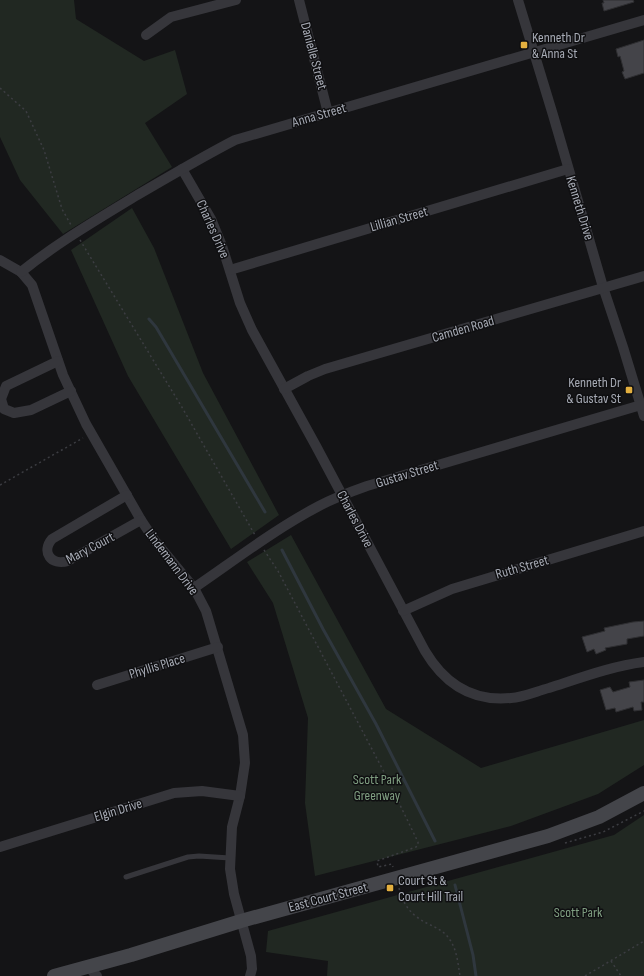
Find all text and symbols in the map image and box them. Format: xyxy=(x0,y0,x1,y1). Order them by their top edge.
street label: Danielle Street xyxy=(297,20,331,92)
place label: Kenneth Dr & Anna St xyxy=(532,29,585,62)
marker: Kenneth Dr & Anna St xyxy=(519,40,529,50)
street label: Anna Street xyxy=(289,99,348,131)
street label: Kenneth Drive xyxy=(562,174,598,242)
street label: Charles Drive xyxy=(193,197,233,261)
street label: Lillian Street xyxy=(368,203,430,235)
street label: Camden Road xyxy=(430,312,496,346)
place label: Kenneth Dr & Gustav St xyxy=(566,374,621,407)
marker: Kenneth Dr & Gustav St xyxy=(624,385,634,395)
street label: Gustav Street xyxy=(374,456,440,492)
street label: Charles Drive xyxy=(333,488,377,550)
street label: Lindemann Drive xyxy=(142,526,202,598)
street label: Mary Court xyxy=(63,528,117,568)
street label: Ruth Street xyxy=(494,551,550,583)
street label: Phyllis Place xyxy=(127,649,187,683)
park label: Scott Park Greenway xyxy=(353,771,402,804)
street label: Elgin Drive xyxy=(92,795,144,825)
place label: Court St & Court Hill Trail xyxy=(398,872,463,905)
street label: East Court Street xyxy=(287,878,369,916)
marker: Court St & Court Hill Trail xyxy=(385,883,395,893)
park label: Scott Park xyxy=(554,904,603,921)

